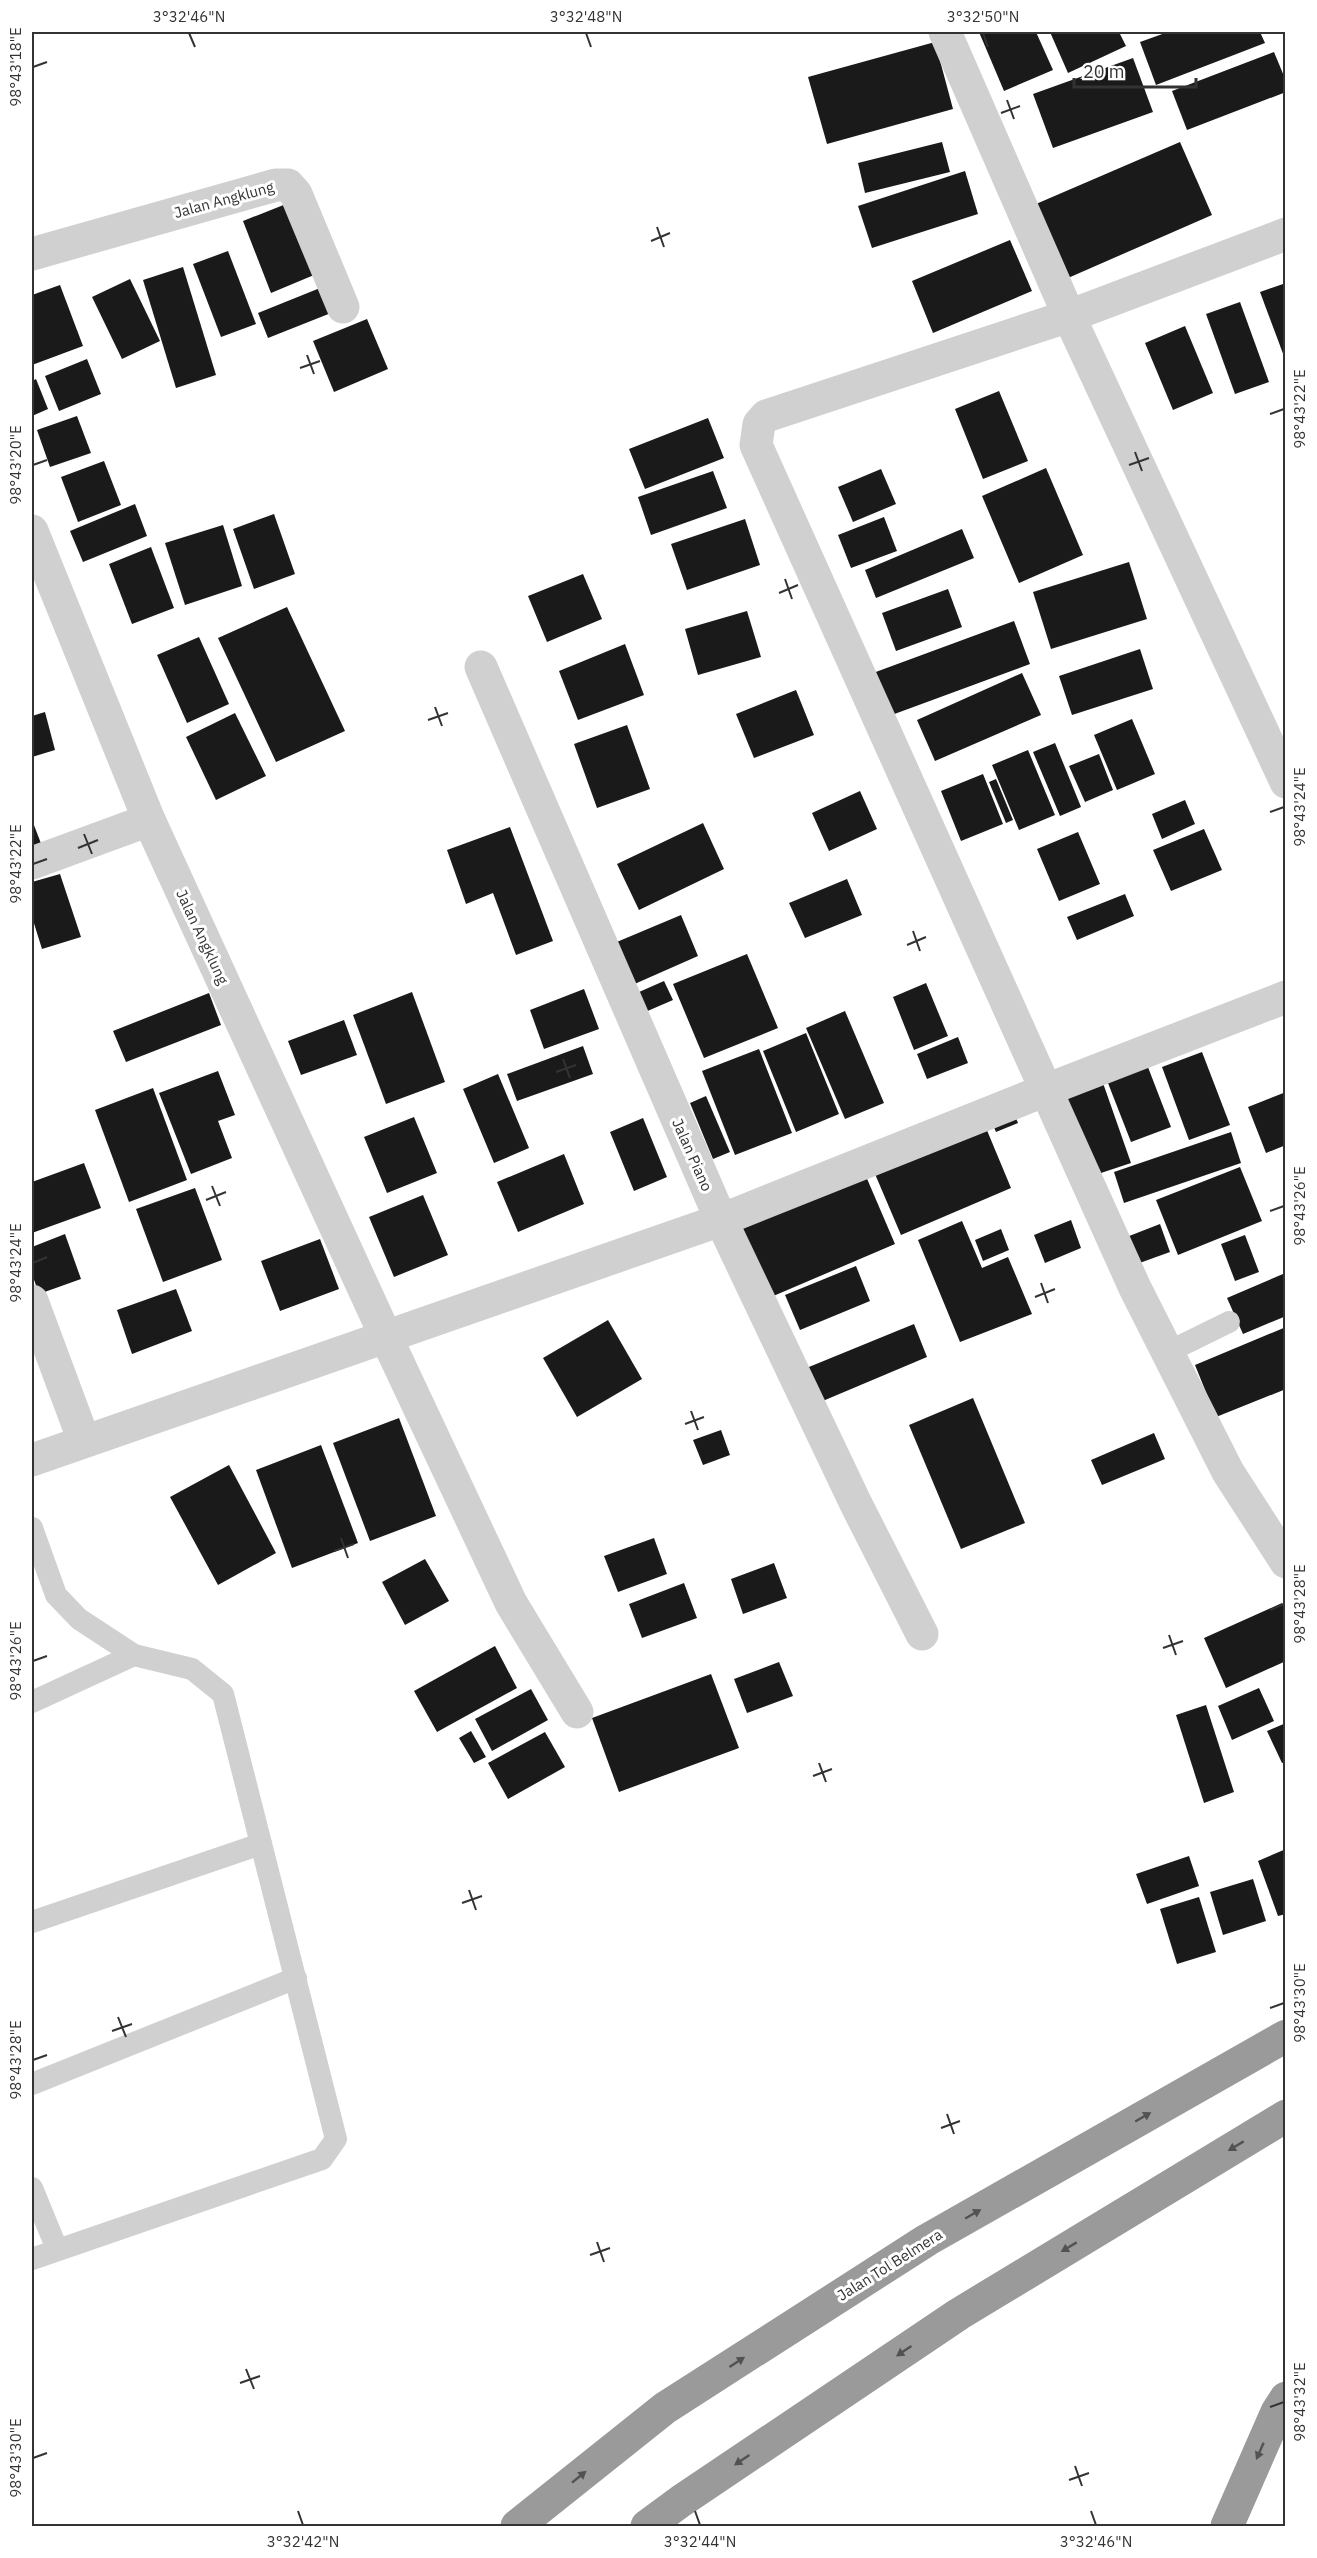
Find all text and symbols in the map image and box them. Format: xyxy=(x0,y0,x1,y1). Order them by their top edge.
text: 3°32'46"N xyxy=(153,7,225,26)
text: 3°32'48"N xyxy=(550,7,622,26)
text: 3°32'50"N xyxy=(947,7,1019,26)
text: 98°43'18"E xyxy=(6,27,25,107)
scale bar xyxy=(1074,51,1196,89)
text: 20 m xyxy=(1083,60,1125,83)
street label: Jalan Angklung xyxy=(172,177,276,222)
text: 98°43'22"E xyxy=(1290,369,1309,449)
text: 98°43'20"E xyxy=(6,425,25,505)
text: 98°43'24"E xyxy=(1290,767,1309,847)
text: 98°43'22"E xyxy=(6,824,25,904)
street label: Jalan Angklung xyxy=(172,886,233,987)
street label: Jalan Piano xyxy=(668,1115,717,1194)
text: 98°43'26"E xyxy=(1290,1166,1309,1246)
text: 98°43'24"E xyxy=(6,1223,25,1303)
text: 98°43'28"E xyxy=(1290,1564,1309,1644)
text: 98°43'26"E xyxy=(6,1621,25,1701)
text: 98°43'30"E xyxy=(1290,1963,1309,2043)
text: 98°43'28"E xyxy=(6,2020,25,2100)
one-way arrow xyxy=(1135,2112,1151,2123)
one-way arrow xyxy=(1227,2141,1244,2152)
one-way arrow xyxy=(965,2209,982,2219)
street label: Jalan Tol Belmera xyxy=(834,2225,946,2305)
one-way arrow xyxy=(1061,2242,1077,2253)
one-way arrow xyxy=(896,2345,912,2356)
one-way arrow xyxy=(729,2357,745,2368)
text: 98°43'32"E xyxy=(1290,2362,1309,2442)
text: 98°43'30"E xyxy=(6,2418,25,2498)
one-way arrow xyxy=(1255,2442,1265,2460)
one-way arrow xyxy=(734,2454,750,2465)
one-way arrow xyxy=(572,2471,587,2483)
text: 3°32'42"N xyxy=(267,2532,339,2551)
text: 3°32'44"N xyxy=(664,2532,736,2551)
text: 3°32'46"N xyxy=(1060,2532,1132,2551)

